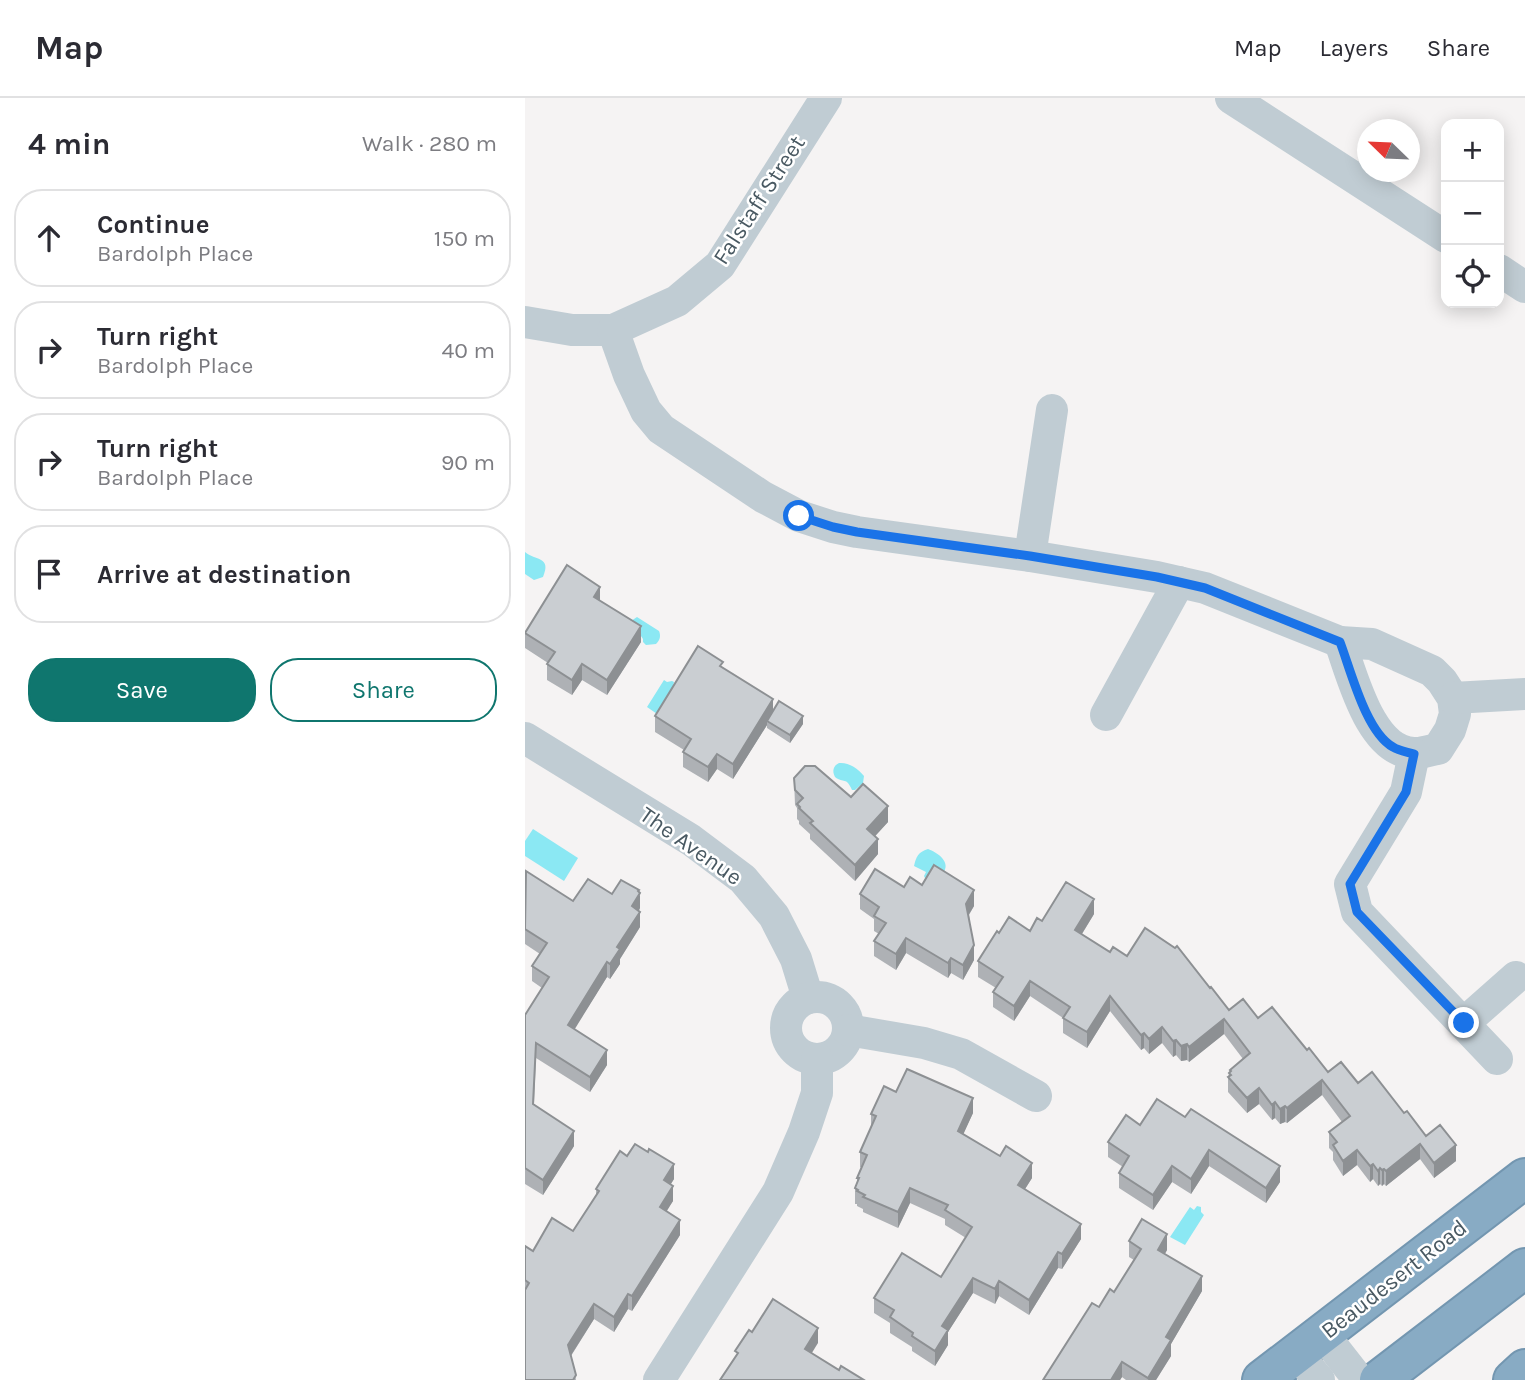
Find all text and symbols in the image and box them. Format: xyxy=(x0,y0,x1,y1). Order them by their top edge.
text: Map xyxy=(35,29,103,67)
text: Map xyxy=(1234,34,1282,62)
text: Layers xyxy=(1320,34,1389,62)
text: Share xyxy=(1427,34,1490,62)
north arrow xyxy=(1357,119,1420,182)
map controls xyxy=(1441,119,1504,308)
button: + xyxy=(1441,119,1504,182)
text: 4 min xyxy=(28,126,110,162)
text: Walk · 280 m xyxy=(362,130,497,157)
street label: Falstaff Street xyxy=(707,130,811,270)
button: − xyxy=(1441,182,1504,245)
text: Continue xyxy=(97,209,209,240)
icon: ahead xyxy=(30,219,68,257)
text: 150 m xyxy=(434,225,495,252)
text: Bardolph Place xyxy=(97,240,253,267)
button: locate xyxy=(1441,245,1504,308)
text: Turn right xyxy=(97,321,218,352)
icon: right xyxy=(30,331,68,369)
text: 40 m xyxy=(442,337,495,364)
text: Bardolph Place xyxy=(97,352,253,379)
text: Turn right xyxy=(97,433,218,464)
icon: right xyxy=(30,443,68,481)
text: 90 m xyxy=(441,449,495,476)
text: Bardolph Place xyxy=(97,464,253,491)
route start xyxy=(783,500,814,531)
icon: arrive xyxy=(30,555,68,593)
text: Arrive at destination xyxy=(97,559,351,590)
button: Save xyxy=(28,658,256,722)
button: Share xyxy=(270,658,497,722)
street label: The Avenue xyxy=(635,801,747,891)
route end xyxy=(1448,1007,1479,1038)
street label: Beaudesert Road xyxy=(1316,1214,1472,1344)

